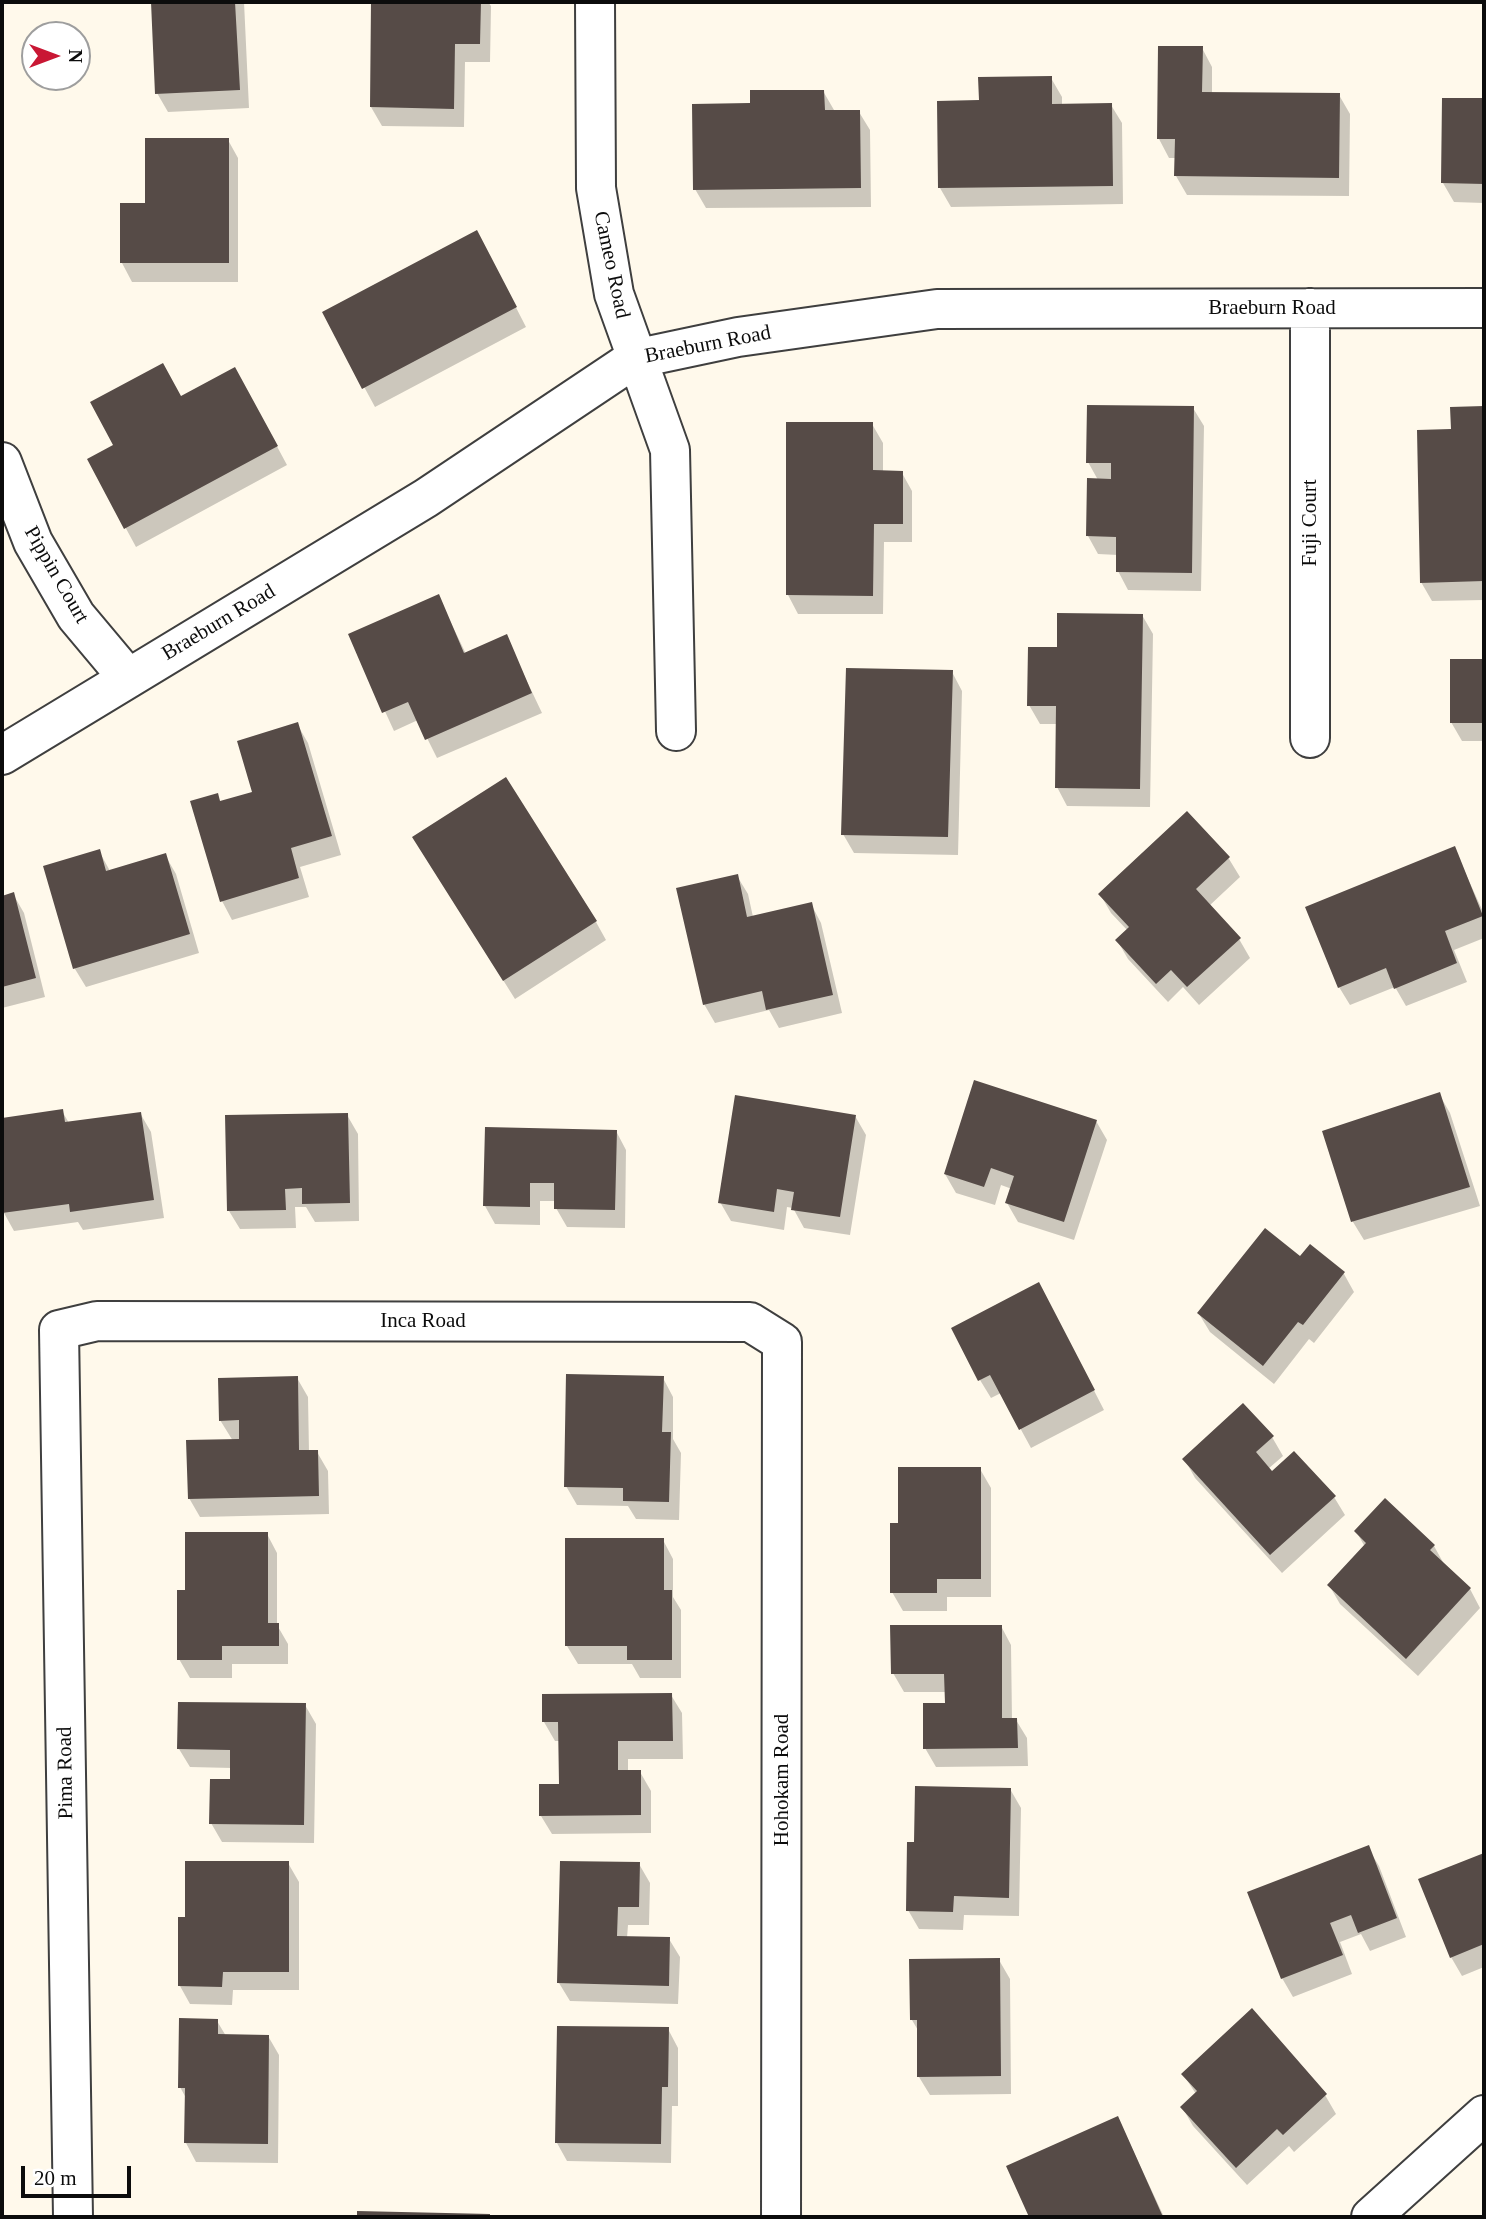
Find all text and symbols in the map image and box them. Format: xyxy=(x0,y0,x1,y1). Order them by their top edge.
north arrow xyxy=(21,21,91,91)
text: N xyxy=(65,49,86,63)
street label: Cameo Road xyxy=(587,209,635,321)
street label: Braeburn Road xyxy=(1208,295,1336,321)
street label: Braeburn Road xyxy=(643,320,773,370)
street label: Fuji Court xyxy=(1297,480,1323,566)
street label: Pippin Court xyxy=(18,522,94,628)
street label: Braeburn Road xyxy=(158,579,280,667)
street label: Inca Road xyxy=(380,1308,466,1334)
street label: Hohokam Road xyxy=(769,1714,795,1846)
street label: Pima Road xyxy=(53,1726,79,1820)
scale bar xyxy=(24,2152,135,2196)
text: 20 m xyxy=(34,2166,77,2190)

